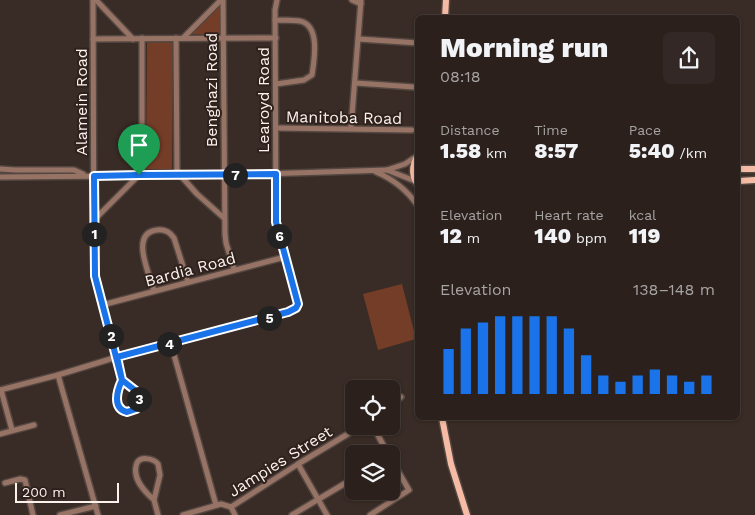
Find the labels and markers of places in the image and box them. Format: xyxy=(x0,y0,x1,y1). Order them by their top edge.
pin xyxy=(118,124,160,175)
pin: 7 xyxy=(222,162,248,188)
pin: 1 xyxy=(82,222,106,246)
pin: 6 xyxy=(266,224,292,248)
pin: 5 xyxy=(256,306,282,330)
pin: 2 xyxy=(98,324,124,348)
pin: 4 xyxy=(156,332,182,356)
pin: 3 xyxy=(126,386,152,412)

